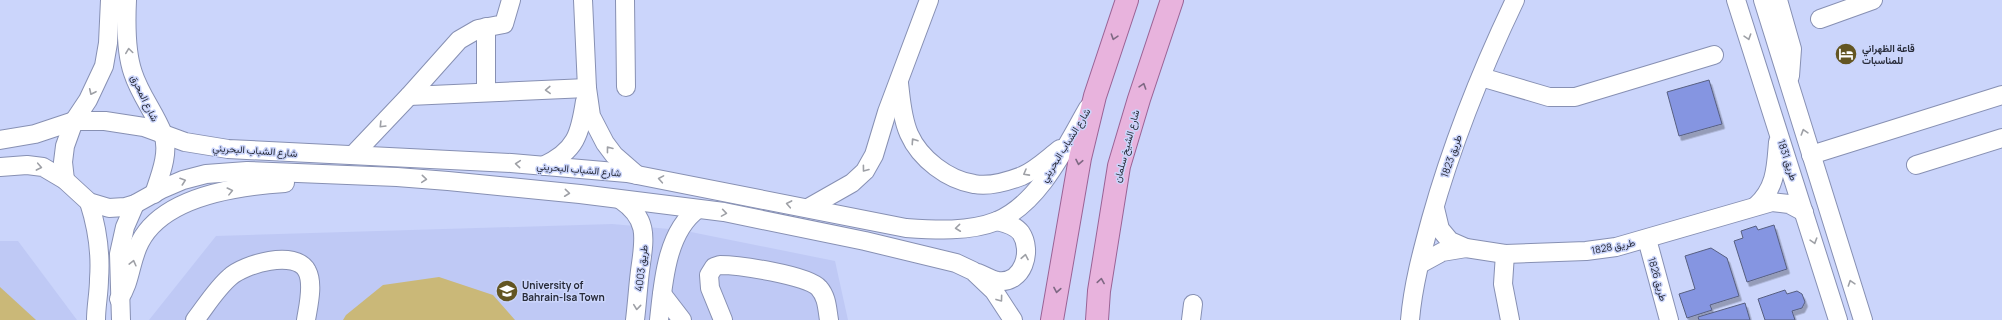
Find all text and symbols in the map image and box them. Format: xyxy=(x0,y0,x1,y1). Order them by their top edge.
one-way arrow xyxy=(1111,33,1119,40)
one-way arrow xyxy=(1744,33,1752,40)
hotel icon: قاعة الظهراني للمناسبات xyxy=(1833,41,1859,67)
place label: قاعة الظهراني للمناسبات xyxy=(1862,41,1915,67)
one-way arrow xyxy=(125,48,134,54)
street label: شارع المحرق xyxy=(128,72,162,124)
one-way arrow xyxy=(1138,83,1147,90)
one-way arrow xyxy=(545,85,551,94)
one-way arrow xyxy=(89,88,97,95)
street label: شارع الشباب البحريني xyxy=(1037,105,1095,186)
street label: شارع الشيخ سلمان xyxy=(1110,108,1142,184)
one-way arrow xyxy=(380,120,387,127)
one-way arrow xyxy=(1800,129,1809,136)
street label: طريق 1823 xyxy=(1437,132,1465,179)
street label: طريق 1831 xyxy=(1775,138,1801,183)
one-way arrow xyxy=(912,139,919,146)
street label: شارع الشباب البحريني xyxy=(212,140,298,162)
one-way arrow xyxy=(607,146,614,153)
street label: شارع الشباب البحريني xyxy=(536,158,622,182)
one-way arrow xyxy=(515,159,521,168)
one-way arrow xyxy=(1076,159,1084,165)
one-way arrow xyxy=(36,162,42,171)
one-way arrow xyxy=(863,164,870,171)
one-way arrow xyxy=(1023,168,1030,176)
one-way arrow xyxy=(421,174,427,183)
one-way arrow xyxy=(658,176,664,184)
one-way arrow xyxy=(179,177,186,186)
one-way arrow xyxy=(227,187,233,195)
one-way arrow xyxy=(564,188,570,197)
one-way arrow xyxy=(786,201,792,209)
one-way arrow xyxy=(721,208,727,216)
one-way arrow xyxy=(955,223,961,232)
street label: طريق 1828 xyxy=(1590,235,1637,257)
one-way arrow xyxy=(1809,237,1818,244)
street label: طريق 4003 xyxy=(631,243,651,292)
one-way arrow xyxy=(1020,254,1028,261)
street label: طريق 1826 xyxy=(1645,256,1671,303)
one-way arrow xyxy=(128,260,136,266)
school or university icon: University of Bahrain-Isa Town xyxy=(494,278,520,304)
place label: University of Bahrain-Isa Town xyxy=(522,278,605,304)
one-way arrow xyxy=(1096,278,1105,284)
one-way arrow xyxy=(1848,280,1856,287)
one-way arrow xyxy=(1053,287,1061,293)
one-way arrow xyxy=(995,295,1002,302)
one-way arrow xyxy=(632,304,641,310)

